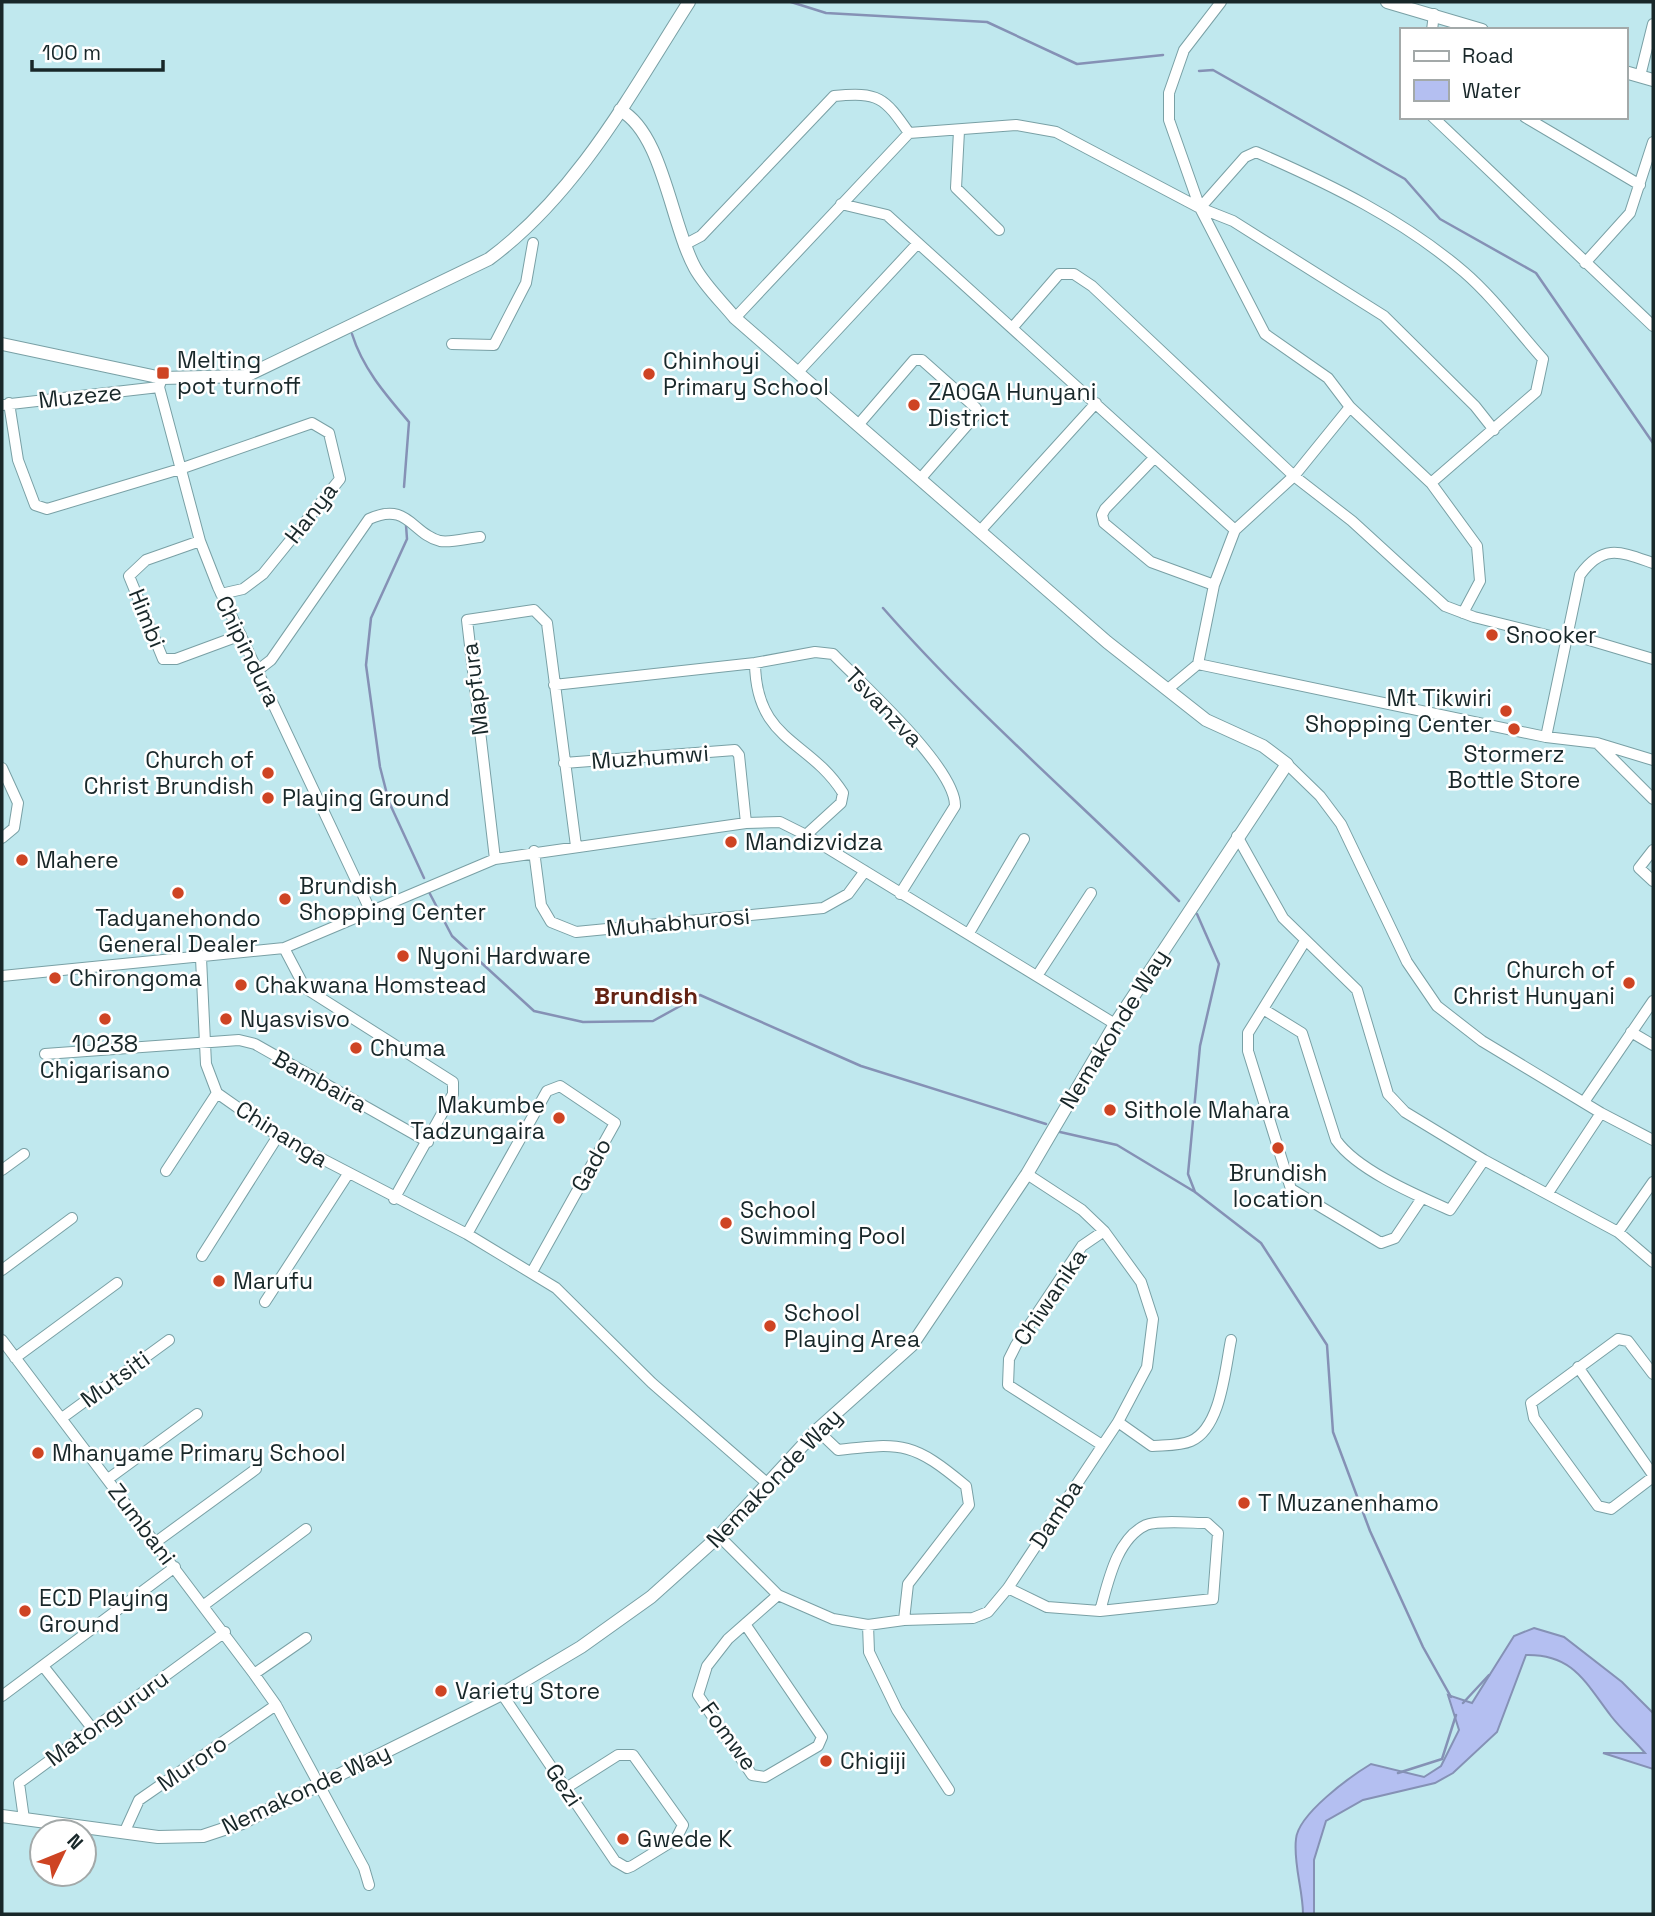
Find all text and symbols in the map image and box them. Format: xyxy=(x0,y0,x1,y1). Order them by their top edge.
scale bar xyxy=(32,28,163,72)
legend xyxy=(1400,28,1627,119)
text: 100 m xyxy=(42,39,101,66)
text: Road xyxy=(1462,42,1514,69)
text: Water xyxy=(1462,77,1521,104)
place label: Melting pot turnoff xyxy=(177,345,301,401)
place label: Chinhoyi Primary School xyxy=(663,346,829,402)
marker: Melting pot turnoff xyxy=(155,365,171,381)
marker: Chinhoyi Primary School xyxy=(641,366,657,382)
street label: Muzeze xyxy=(37,377,123,415)
place label: ZAOGA Hunyani District xyxy=(928,377,1096,433)
marker: ZAOGA Hunyani District xyxy=(906,397,922,413)
street label: Hanya xyxy=(278,476,344,550)
street label: Himbi xyxy=(122,584,172,652)
street label: Chipindura xyxy=(208,591,288,711)
place label: Snooker xyxy=(1506,620,1597,650)
marker: Snooker xyxy=(1484,627,1500,643)
street label: Mapfura xyxy=(454,641,496,737)
street label: Tsvanzva xyxy=(839,661,929,753)
place label: Mt Tikwiri Shopping Center xyxy=(1305,683,1492,739)
marker: Mt Tikwiri Shopping Center xyxy=(1498,703,1514,719)
marker: Stormerz Bottle Store xyxy=(1506,721,1522,737)
street label: Muzhumwi xyxy=(590,738,710,776)
place label: Stormerz Bottle Store xyxy=(1448,739,1580,795)
place label: Church of Christ Brundish xyxy=(84,745,254,801)
marker: Church of Christ Brundish xyxy=(260,765,276,781)
place label: Playing Ground xyxy=(282,783,450,813)
marker: Playing Ground xyxy=(260,790,276,806)
place label: Mandizvidza xyxy=(745,827,883,857)
marker: Mandizvidza xyxy=(723,834,739,850)
place label: Mahere xyxy=(36,845,119,875)
marker: Mahere xyxy=(14,852,30,868)
place label: Brundish Shopping Center xyxy=(299,871,486,927)
marker: Tadyanehondo General Dealer xyxy=(170,885,186,901)
marker: Brundish Shopping Center xyxy=(277,891,293,907)
street label: Muhabhurosi xyxy=(605,901,751,943)
place label: Tadyanehondo General Dealer xyxy=(95,903,261,959)
place label: Nyoni Hardware xyxy=(417,941,591,971)
street label: Nemakonde Way xyxy=(1053,943,1175,1115)
marker: Nyoni Hardware xyxy=(395,948,411,964)
place label: Church of Christ Hunyani xyxy=(1453,955,1615,1011)
place label: Chirongoma xyxy=(69,963,202,993)
marker: Chirongoma xyxy=(47,970,63,986)
place label: Chakwana Homstead xyxy=(255,970,487,1000)
marker: Church of Christ Hunyani xyxy=(1621,975,1637,991)
marker: Chakwana Homstead xyxy=(233,977,249,993)
district label: Brundish xyxy=(594,980,698,1011)
place label: Nyasvisvo xyxy=(240,1004,350,1034)
marker: 10238 Chigarisano xyxy=(97,1011,113,1027)
marker: Nyasvisvo xyxy=(218,1011,234,1027)
place label: 10238 Chigarisano xyxy=(40,1029,170,1085)
place label: Chuma xyxy=(370,1033,446,1063)
marker: Chuma xyxy=(348,1040,364,1056)
street label: Bambaira xyxy=(268,1043,372,1119)
place label: Makumbe Tadzungaira xyxy=(410,1090,545,1146)
street label: Chinanga xyxy=(230,1094,334,1174)
place label: Sithole Mahara xyxy=(1124,1095,1290,1125)
marker: Sithole Mahara xyxy=(1102,1102,1118,1118)
marker: Makumbe Tadzungaira xyxy=(551,1110,567,1126)
street label: Gado xyxy=(564,1133,618,1197)
marker: Brundish location xyxy=(1270,1140,1286,1156)
place label: Brundish location xyxy=(1229,1158,1327,1214)
place label: School Swimming Pool xyxy=(740,1195,906,1251)
marker: School Swimming Pool xyxy=(718,1215,734,1231)
street label: Chiwanika xyxy=(1007,1243,1093,1351)
place label: Marufu xyxy=(233,1266,313,1296)
marker: Marufu xyxy=(211,1273,227,1289)
place label: School Playing Area xyxy=(784,1298,920,1354)
marker: School Playing Area xyxy=(762,1318,778,1334)
street label: Mutsiti xyxy=(74,1344,156,1414)
street label: Nemakonde Way xyxy=(700,1402,848,1554)
place label: Mhanyame Primary School xyxy=(52,1438,346,1468)
marker: Mhanyame Primary School xyxy=(30,1445,46,1461)
street label: Damba xyxy=(1023,1474,1089,1554)
street label: Zumbani xyxy=(101,1477,183,1571)
place label: T Muzanenhamo xyxy=(1258,1488,1439,1518)
marker: T Muzanenhamo xyxy=(1236,1495,1252,1511)
place label: ECD Playing Ground xyxy=(39,1583,169,1639)
marker: ECD Playing Ground xyxy=(17,1603,33,1619)
street label: Matongururu xyxy=(39,1663,175,1773)
place label: Variety Store xyxy=(455,1676,600,1706)
marker: Variety Store xyxy=(433,1683,449,1699)
street label: Fomwe xyxy=(694,1696,764,1776)
street label: Muroro xyxy=(151,1728,233,1798)
street label: Nemakonde Way xyxy=(217,1737,395,1841)
place label: Chigiji xyxy=(840,1746,906,1776)
marker: Chigiji xyxy=(818,1753,834,1769)
street label: Gezi xyxy=(539,1758,589,1812)
north arrow xyxy=(28,1818,98,1888)
place label: Gwede K xyxy=(637,1824,732,1854)
text: N xyxy=(62,1829,89,1855)
marker: Gwede K xyxy=(615,1831,631,1847)

